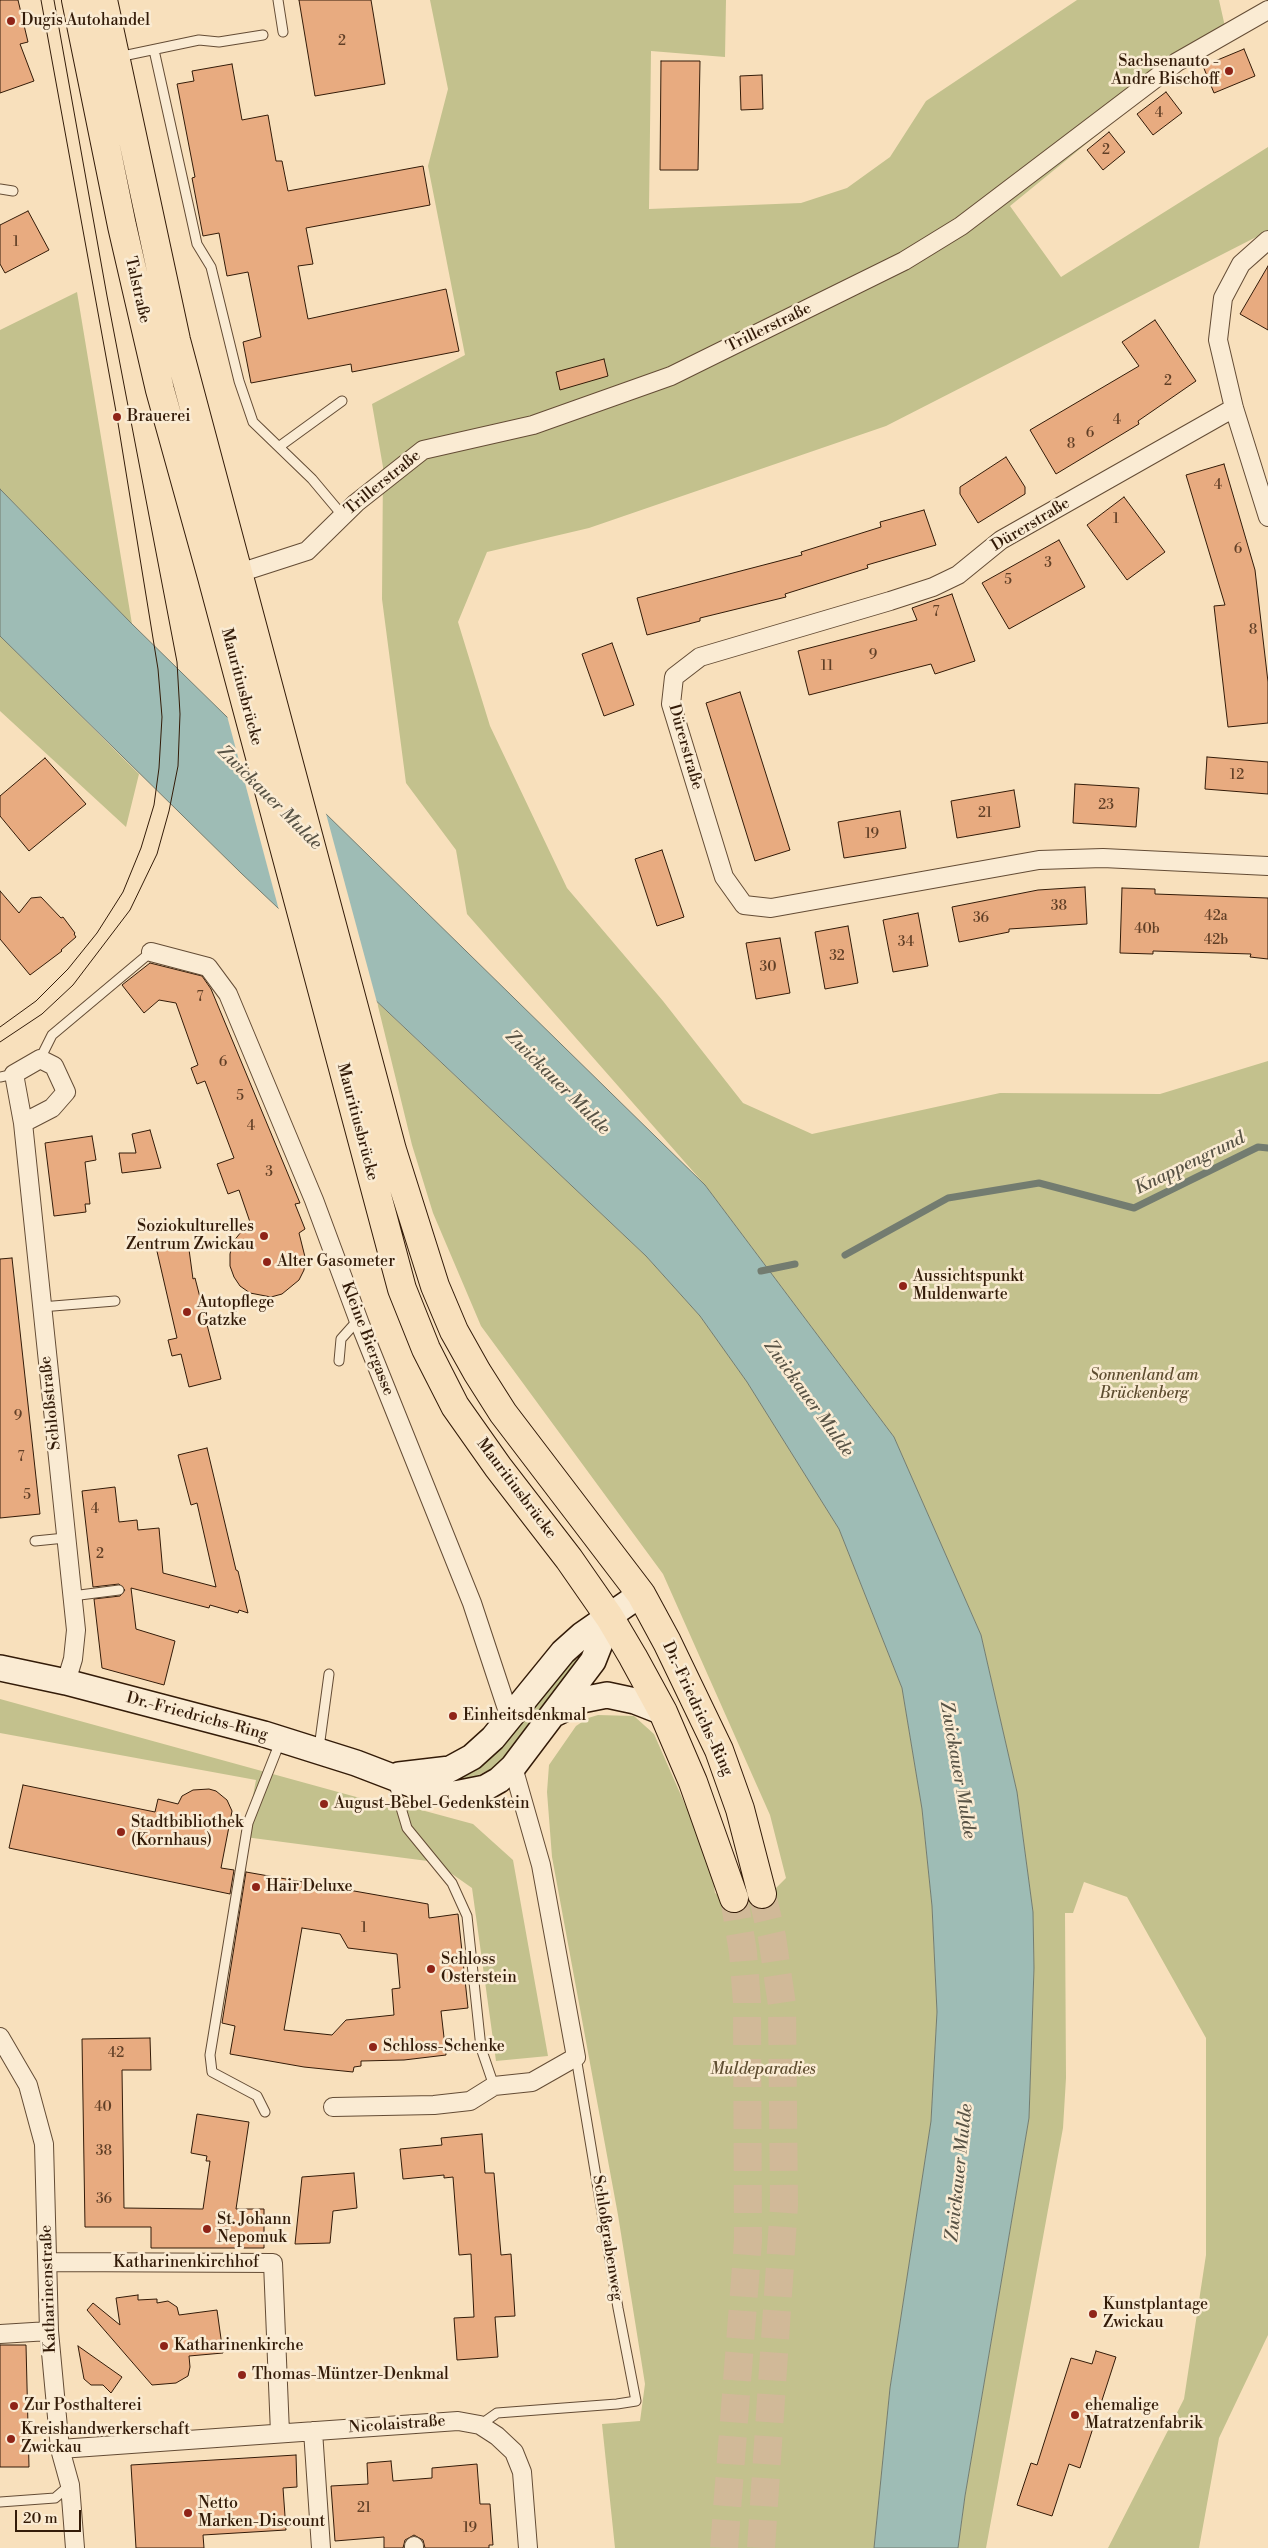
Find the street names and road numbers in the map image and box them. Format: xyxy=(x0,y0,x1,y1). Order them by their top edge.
street label: Talstraße xyxy=(120,255,154,325)
street label: Trillerstraße xyxy=(723,299,815,357)
street label: Trillerstraße xyxy=(341,446,425,520)
street label: Dürerstraße xyxy=(988,494,1074,556)
street label: Mauritiusbrücke xyxy=(216,626,266,748)
street label: Dürerstraße xyxy=(664,702,706,792)
street label: Mauritiusbrücke xyxy=(332,1061,382,1183)
street label: Kleine Biergasse xyxy=(336,1279,398,1399)
street label: Schloßstraße xyxy=(37,1355,65,1451)
street label: Mauritiusbrücke xyxy=(472,1435,560,1543)
street label: Dr.-Friedrichs-Ring xyxy=(657,1639,737,1779)
street label: Dr.-Friedrichs-Ring xyxy=(124,1689,270,1745)
street label: Schloßgrabenweg xyxy=(588,2174,626,2302)
street label: Katharinenstraße xyxy=(37,2225,61,2353)
street label: Katharinenkirchhof xyxy=(113,2253,259,2273)
street label: Nicolaistraße xyxy=(348,2412,446,2438)

